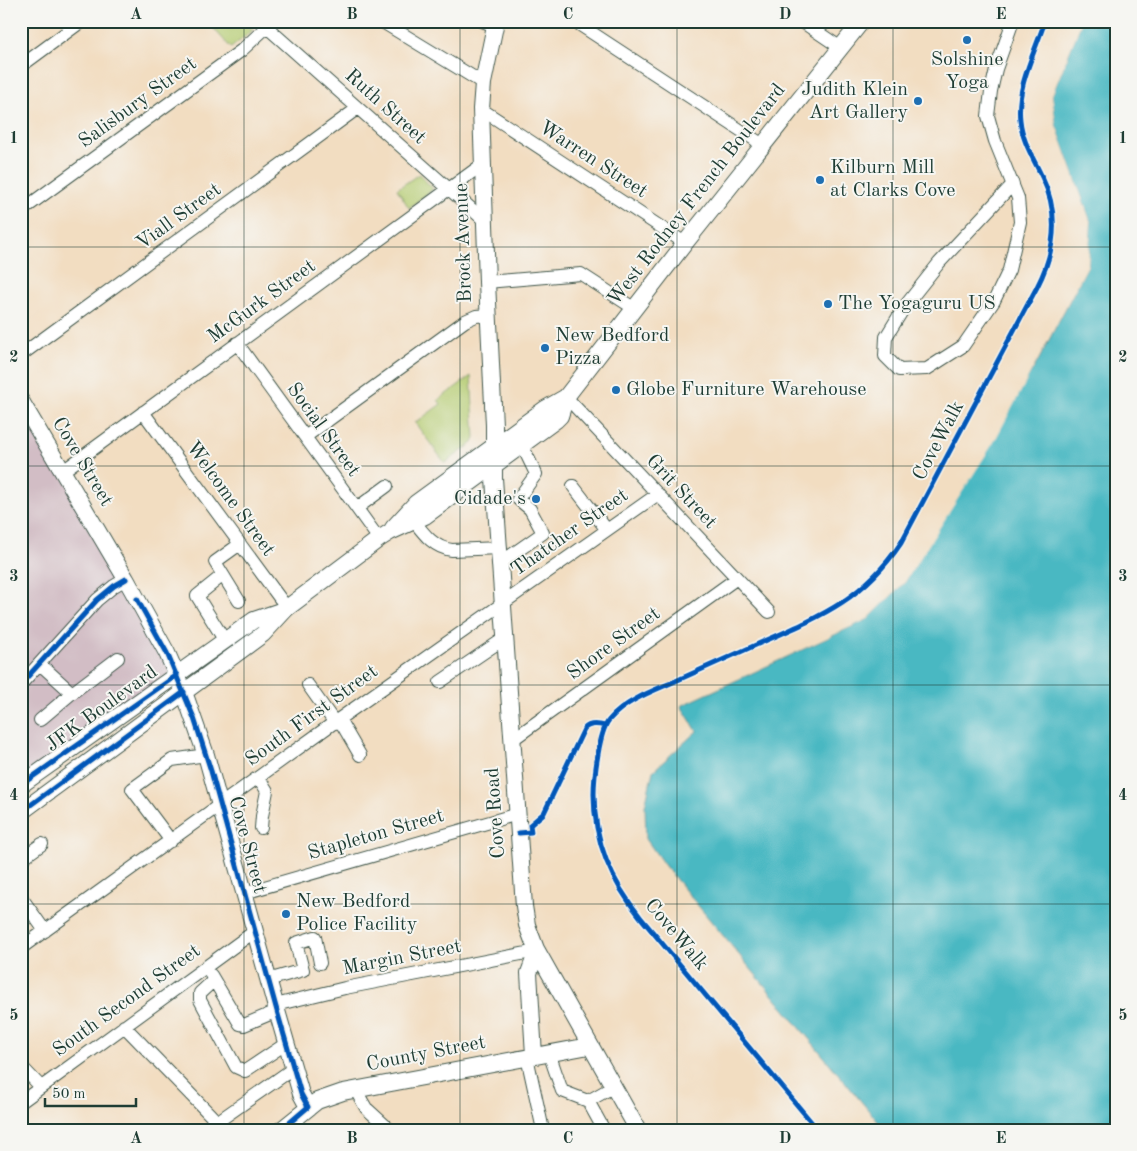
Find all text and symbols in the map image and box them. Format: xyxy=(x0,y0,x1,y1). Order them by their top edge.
text: A xyxy=(130,7,142,23)
text: B xyxy=(346,7,358,23)
text: C xyxy=(563,7,573,23)
text: D xyxy=(779,7,791,23)
text: E xyxy=(995,7,1007,23)
marker: Solshine Yoga xyxy=(961,34,973,46)
place label: Solshine Yoga xyxy=(931,50,1003,93)
street label: Salisbury Street xyxy=(75,54,201,152)
street label: Ruth Street xyxy=(341,66,429,148)
street label: West Rodney French Boulevard xyxy=(604,80,790,310)
place label: Judith Klein Art Gallery xyxy=(801,80,908,123)
marker: Judith Klein Art Gallery xyxy=(912,95,924,107)
street label: Warren Street xyxy=(535,118,651,202)
text: 1 xyxy=(9,131,19,147)
text: 1 xyxy=(1118,131,1128,147)
place label: Kilburn Mill at Clarks Cove xyxy=(830,158,955,201)
marker: Kilburn Mill at Clarks Cove xyxy=(814,174,826,186)
street label: Viall Street xyxy=(133,180,225,254)
street label: Brock Avenue xyxy=(452,183,476,303)
street label: McGurk Street xyxy=(204,256,320,348)
place label: The Yogaguru US xyxy=(838,294,996,314)
marker: The Yogaguru US xyxy=(822,298,834,310)
place label: New Bedford Pizza xyxy=(555,326,669,369)
marker: New Bedford Pizza xyxy=(539,342,551,354)
text: 2 xyxy=(9,350,19,366)
text: 2 xyxy=(1118,350,1128,366)
street label: Social Street xyxy=(282,379,364,481)
place label: Globe Furniture Warehouse xyxy=(626,380,866,400)
marker: Globe Furniture Warehouse xyxy=(610,384,622,396)
street label: CoveWalk xyxy=(910,398,968,484)
street label: Cove Street xyxy=(48,414,116,510)
street label: Welcome Street xyxy=(182,438,278,560)
street label: Grit Street xyxy=(642,451,720,533)
street label: Thatcher Street xyxy=(508,485,632,581)
place label: Cidade's xyxy=(454,489,526,509)
marker: Cidade's xyxy=(530,493,542,505)
text: 3 xyxy=(9,569,19,585)
text: 3 xyxy=(1118,569,1128,585)
street label: Shore Street xyxy=(564,604,664,684)
street label: JFK Boulevard xyxy=(43,662,161,756)
street label: South First Street xyxy=(242,662,382,770)
street label: Cove Road xyxy=(483,767,509,859)
text: 4 xyxy=(9,788,19,804)
text: 4 xyxy=(1118,788,1128,804)
street label: Cove Street xyxy=(224,794,270,896)
street label: Stapleton Street xyxy=(306,806,446,864)
place label: New Bedford Police Facility xyxy=(296,892,418,935)
street label: CoveWalk xyxy=(640,895,712,975)
marker: New Bedford Police Facility xyxy=(280,908,292,920)
street label: Margin Street xyxy=(341,937,463,979)
street label: South Second Street xyxy=(50,941,204,1061)
text: 5 xyxy=(9,1008,19,1024)
text: 5 xyxy=(1118,1008,1128,1024)
street label: County Street xyxy=(365,1033,487,1075)
scale bar xyxy=(45,1076,136,1108)
text: 50 m xyxy=(52,1087,86,1102)
text: A xyxy=(130,1131,142,1147)
text: B xyxy=(346,1131,358,1147)
text: C xyxy=(563,1131,573,1147)
text: D xyxy=(779,1131,791,1147)
text: E xyxy=(995,1131,1007,1147)

